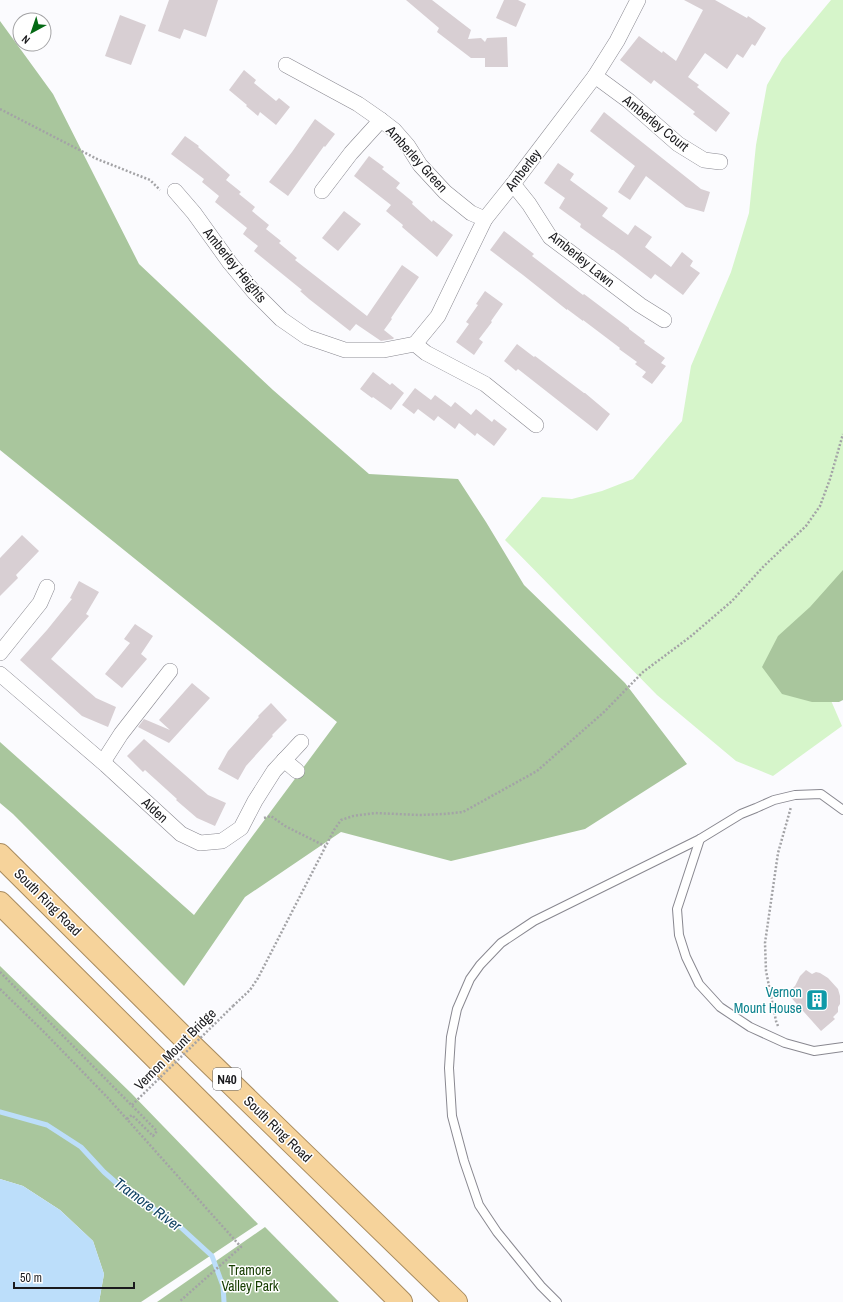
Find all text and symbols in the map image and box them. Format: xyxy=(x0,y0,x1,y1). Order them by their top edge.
north arrow xyxy=(12,12,52,52)
text: N xyxy=(19,32,33,47)
street label: Amberley Court xyxy=(619,90,693,155)
street label: Amberley Green xyxy=(382,121,452,196)
street label: Amberley xyxy=(500,145,545,195)
street label: Amberley Heights xyxy=(199,223,271,306)
street label: Amberley Lawn xyxy=(545,226,618,291)
street label: Alden xyxy=(137,793,172,827)
street label: South Ring Road xyxy=(10,864,86,940)
place label: Vernon Mount House xyxy=(734,983,802,1017)
building icon: Vernon Mount House xyxy=(804,987,830,1013)
street label: Vernon Mount Bridge xyxy=(130,1004,220,1094)
road number: N40 xyxy=(213,1068,241,1090)
street label: South Ring Road xyxy=(240,1092,316,1166)
water label: Tramore River xyxy=(110,1172,187,1236)
park label: Tramore Valley Park xyxy=(221,1261,279,1295)
scale bar xyxy=(14,1264,134,1290)
text: 50 m xyxy=(20,1270,42,1286)

